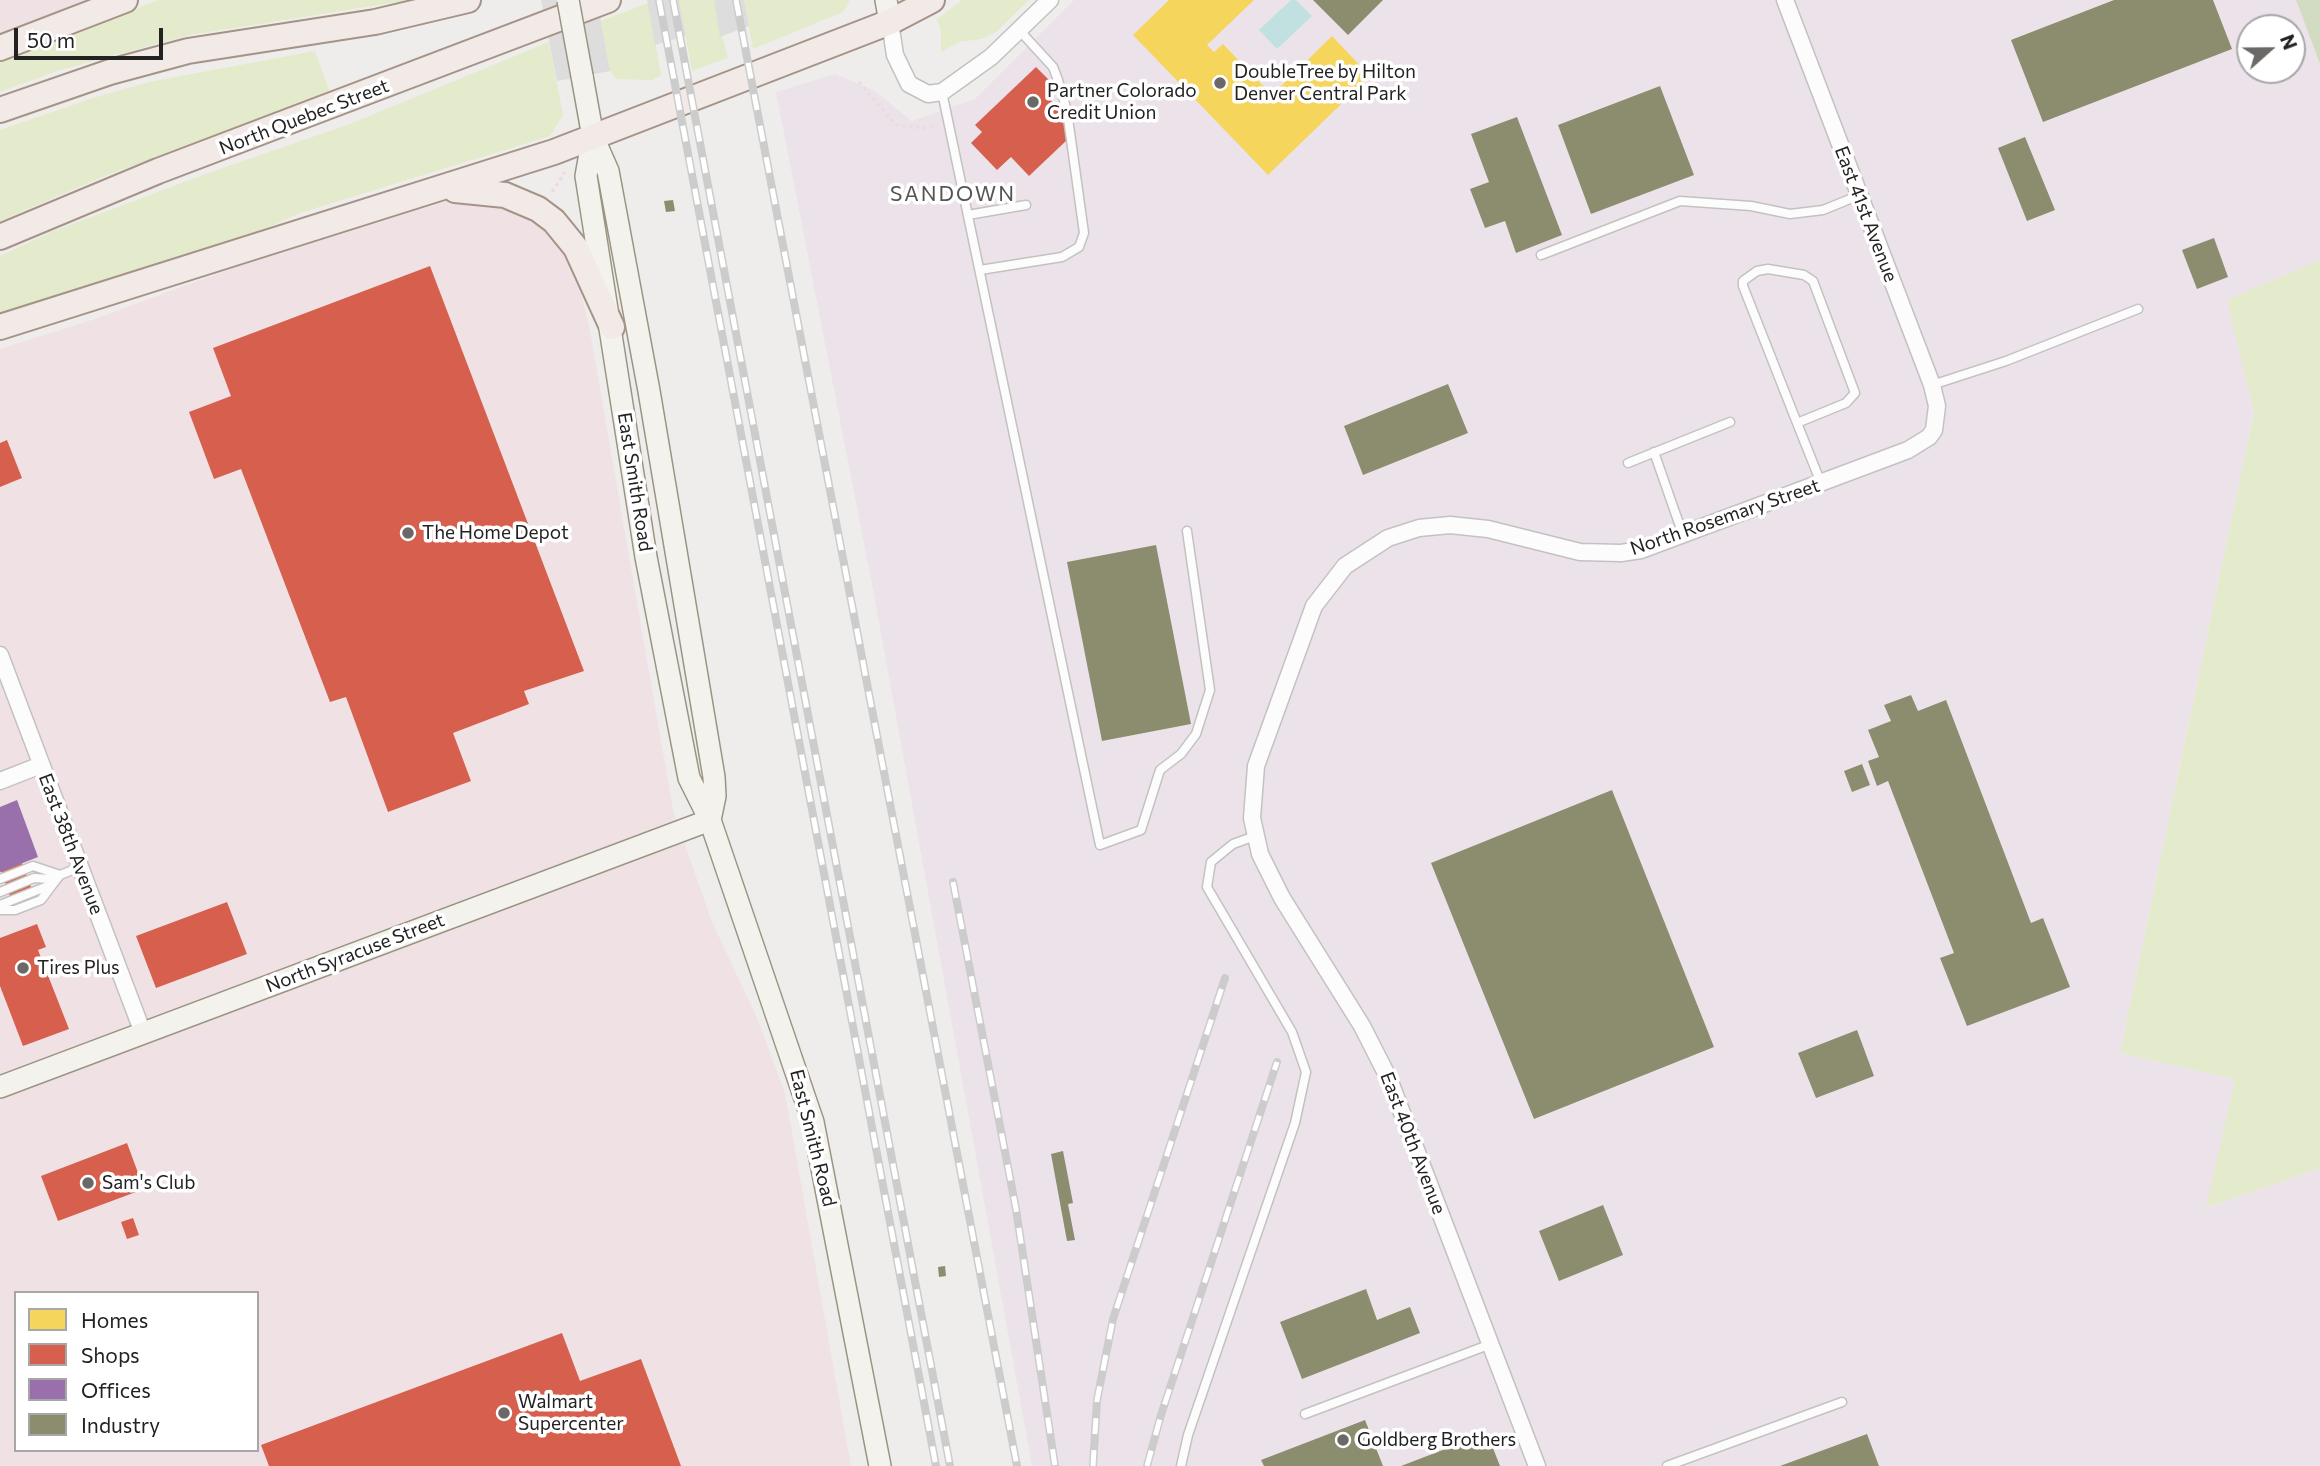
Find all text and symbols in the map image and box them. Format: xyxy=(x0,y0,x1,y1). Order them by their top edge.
scale bar xyxy=(18,14,166,58)
north arrow xyxy=(2236,14,2306,84)
text: 50 m xyxy=(27,27,75,52)
text: N xyxy=(2276,31,2302,53)
place label: DoubleTree by Hilton Denver Central Park xyxy=(1234,61,1416,105)
street label: North Quebec Street xyxy=(216,74,392,160)
marker: DoubleTree by Hilton Denver Central Park xyxy=(1212,75,1228,91)
place label: Partner Colorado Credit Union xyxy=(1047,80,1197,124)
marker: Partner Colorado Credit Union xyxy=(1025,94,1041,110)
street label: East 41st Avenue xyxy=(1830,143,1902,285)
district label: SANDOWN xyxy=(891,181,1015,207)
street label: East Smith Road xyxy=(613,411,657,553)
street label: North Rosemary Street xyxy=(1627,474,1823,560)
place label: The Home Depot xyxy=(422,522,569,544)
marker: The Home Depot xyxy=(400,525,416,541)
street label: East 38th Avenue xyxy=(34,770,108,918)
street label: North Syracuse Street xyxy=(262,908,448,998)
place label: Tires Plus xyxy=(37,957,120,979)
marker: Tires Plus xyxy=(15,960,31,976)
street label: East Smith Road xyxy=(785,1067,841,1209)
street label: East 40th Avenue xyxy=(1375,1069,1451,1217)
place label: Sam's Club xyxy=(102,1172,195,1194)
marker: Sam's Club xyxy=(80,1175,96,1191)
legend xyxy=(14,1291,259,1452)
text: Homes xyxy=(81,1307,148,1332)
text: Shops xyxy=(81,1342,140,1367)
text: Offices xyxy=(81,1377,151,1402)
place label: Walmart Supercenter xyxy=(518,1391,624,1435)
marker: Walmart Supercenter xyxy=(496,1405,512,1421)
text: Industry xyxy=(81,1412,160,1437)
place label: Goldberg Brothers xyxy=(1357,1429,1516,1451)
marker: Goldberg Brothers xyxy=(1335,1432,1351,1448)

